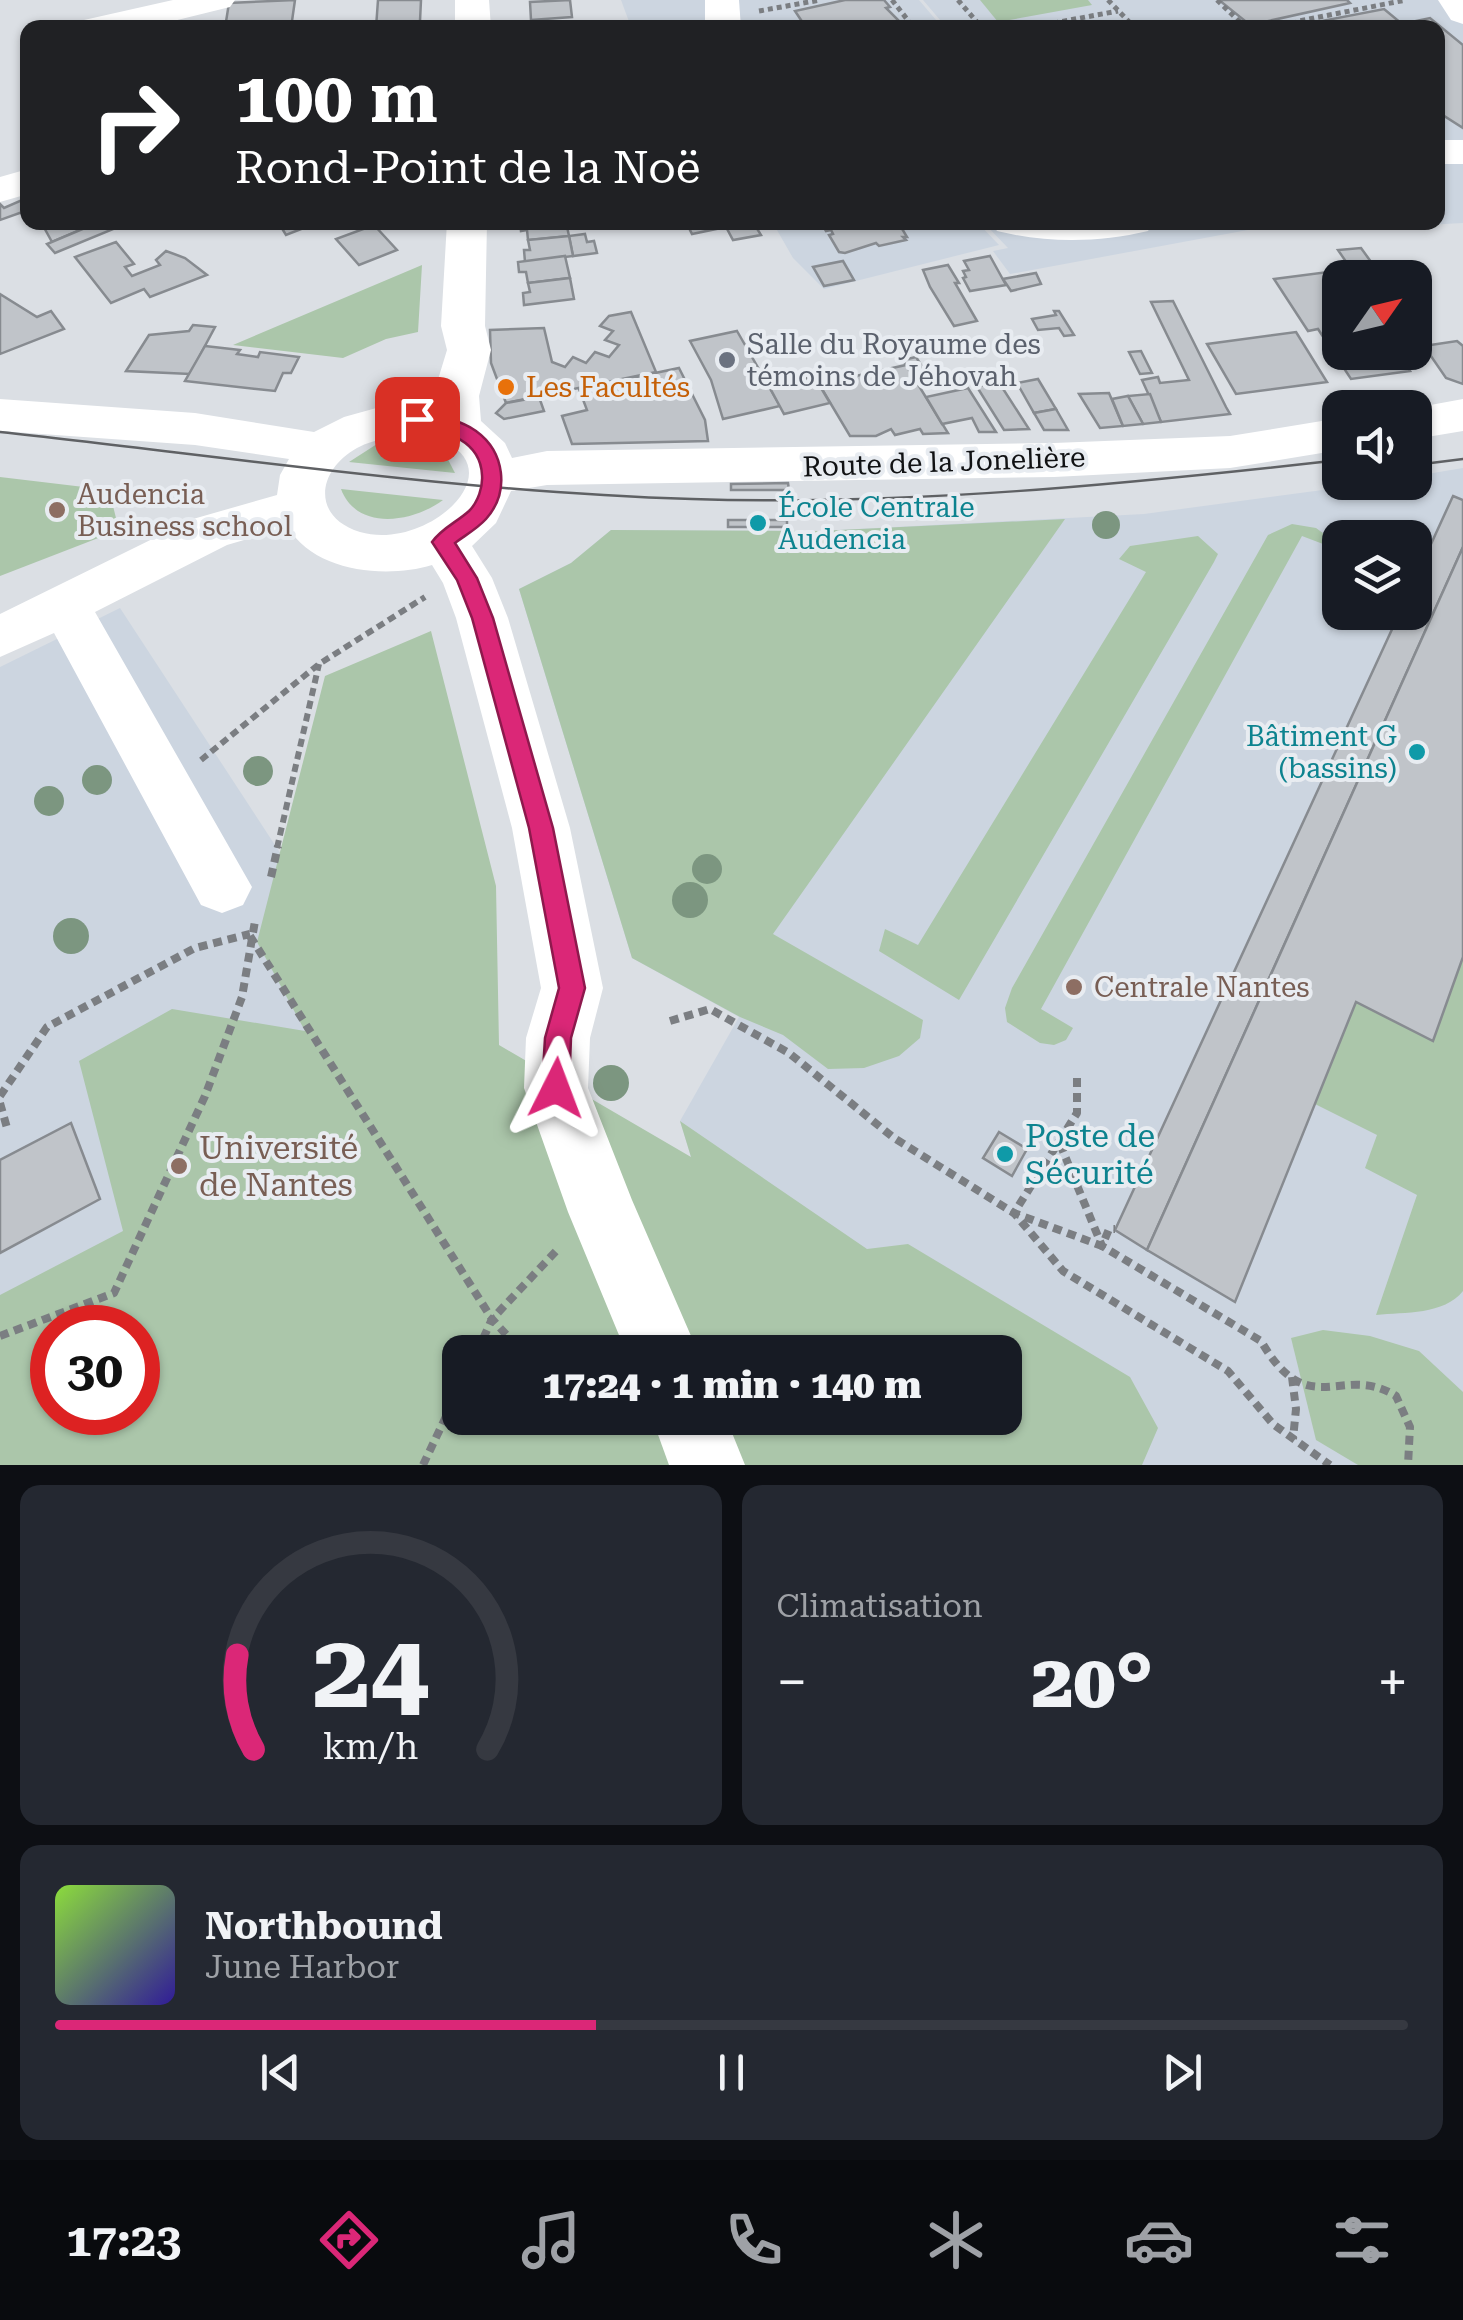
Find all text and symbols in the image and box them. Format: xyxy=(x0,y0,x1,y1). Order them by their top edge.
text: 100 m xyxy=(235,57,438,139)
icon: right xyxy=(70,60,200,190)
text: Rond-Point de la Noë xyxy=(235,141,701,194)
north arrow xyxy=(1322,260,1432,370)
map controls xyxy=(1322,260,1432,630)
place label: Salle du Royaume des témoins de Jéhovah xyxy=(747,328,1041,393)
marker: Salle du Royaume des témoins de Jéhovah xyxy=(716,349,738,371)
place label: Les Facultés xyxy=(526,371,690,404)
marker: Les Facultés xyxy=(495,376,517,398)
pin xyxy=(375,377,460,462)
button: sound xyxy=(1322,390,1432,500)
icon: arrive xyxy=(390,392,445,447)
street label: Route de la Jonelière xyxy=(802,441,1086,483)
place label: Audencia Business school xyxy=(77,478,292,543)
place label: École Centrale Audencia xyxy=(778,490,975,556)
marker: Audencia Business school xyxy=(46,499,68,521)
marker: École Centrale Audencia xyxy=(747,512,769,534)
button: layers xyxy=(1322,520,1432,630)
place label: Bâtiment G (bassins) xyxy=(1246,720,1397,785)
marker: Bâtiment G (bassins) xyxy=(1406,741,1428,763)
place label: Centrale Nantes xyxy=(1094,971,1310,1004)
marker: Centrale Nantes xyxy=(1063,976,1085,998)
position arrow xyxy=(504,1036,608,1140)
place label: Poste de Sécurité xyxy=(1025,1117,1155,1192)
place label: Université de Nantes xyxy=(199,1129,358,1204)
marker: Poste de Sécurité xyxy=(994,1143,1016,1165)
marker: Université de Nantes xyxy=(168,1155,190,1177)
speed limit sign: 30 xyxy=(30,1305,160,1435)
text: 17:24 · 1 min · 140 m xyxy=(542,1363,922,1407)
text: Climatisation xyxy=(777,1587,983,1625)
text: 24 xyxy=(313,1611,429,1732)
text: 20° xyxy=(1031,1637,1153,1725)
text: − xyxy=(777,1650,807,1714)
text: + xyxy=(1377,1650,1408,1714)
text: km/h xyxy=(323,1726,419,1768)
text: Northbound xyxy=(205,1904,443,1948)
text: June Harbor xyxy=(205,1948,399,1986)
icon: previous xyxy=(253,2045,308,2100)
icon: pause xyxy=(704,2045,759,2100)
icon: next xyxy=(1155,2045,1210,2100)
icon: directions xyxy=(314,2205,384,2275)
icon: music xyxy=(516,2205,586,2275)
icon: phone xyxy=(719,2205,789,2275)
icon: climate xyxy=(921,2205,991,2275)
icon: car xyxy=(1124,2205,1194,2275)
icon: filters xyxy=(1327,2205,1397,2275)
text: 17:23 xyxy=(66,2214,181,2267)

